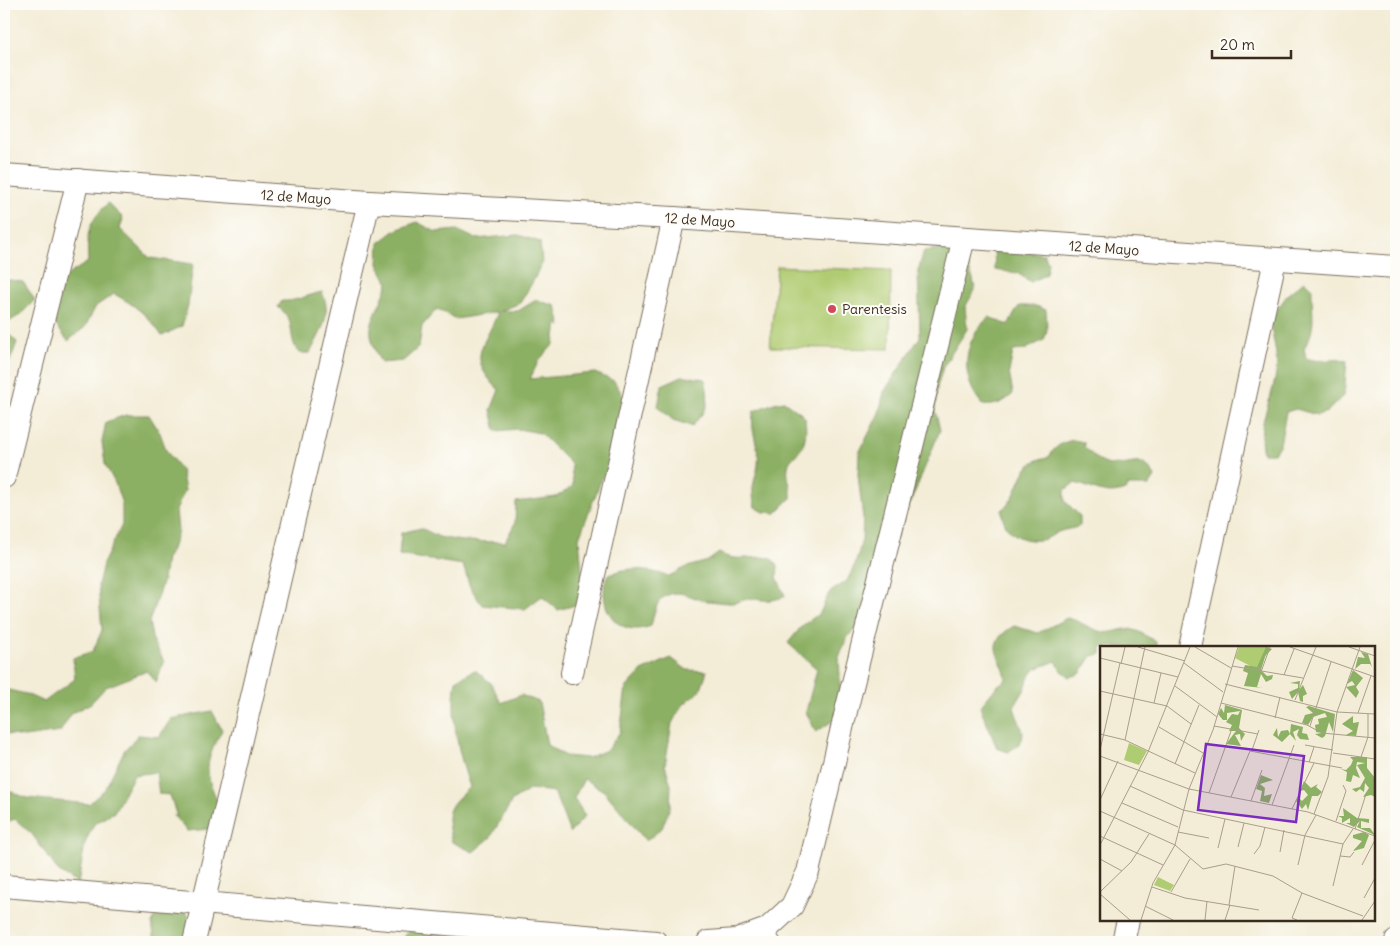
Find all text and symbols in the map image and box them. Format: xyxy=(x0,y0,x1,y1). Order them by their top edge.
scale bar xyxy=(1212,28,1291,60)
text: 20 m xyxy=(1220,35,1255,54)
street label: 12 de Mayo xyxy=(260,186,332,208)
street label: 12 de Mayo xyxy=(664,209,736,231)
street label: 12 de Mayo xyxy=(1068,237,1140,259)
place label: Parentesis xyxy=(842,300,907,318)
marker: Parentesis xyxy=(826,303,838,315)
inset map xyxy=(1100,646,1375,921)

